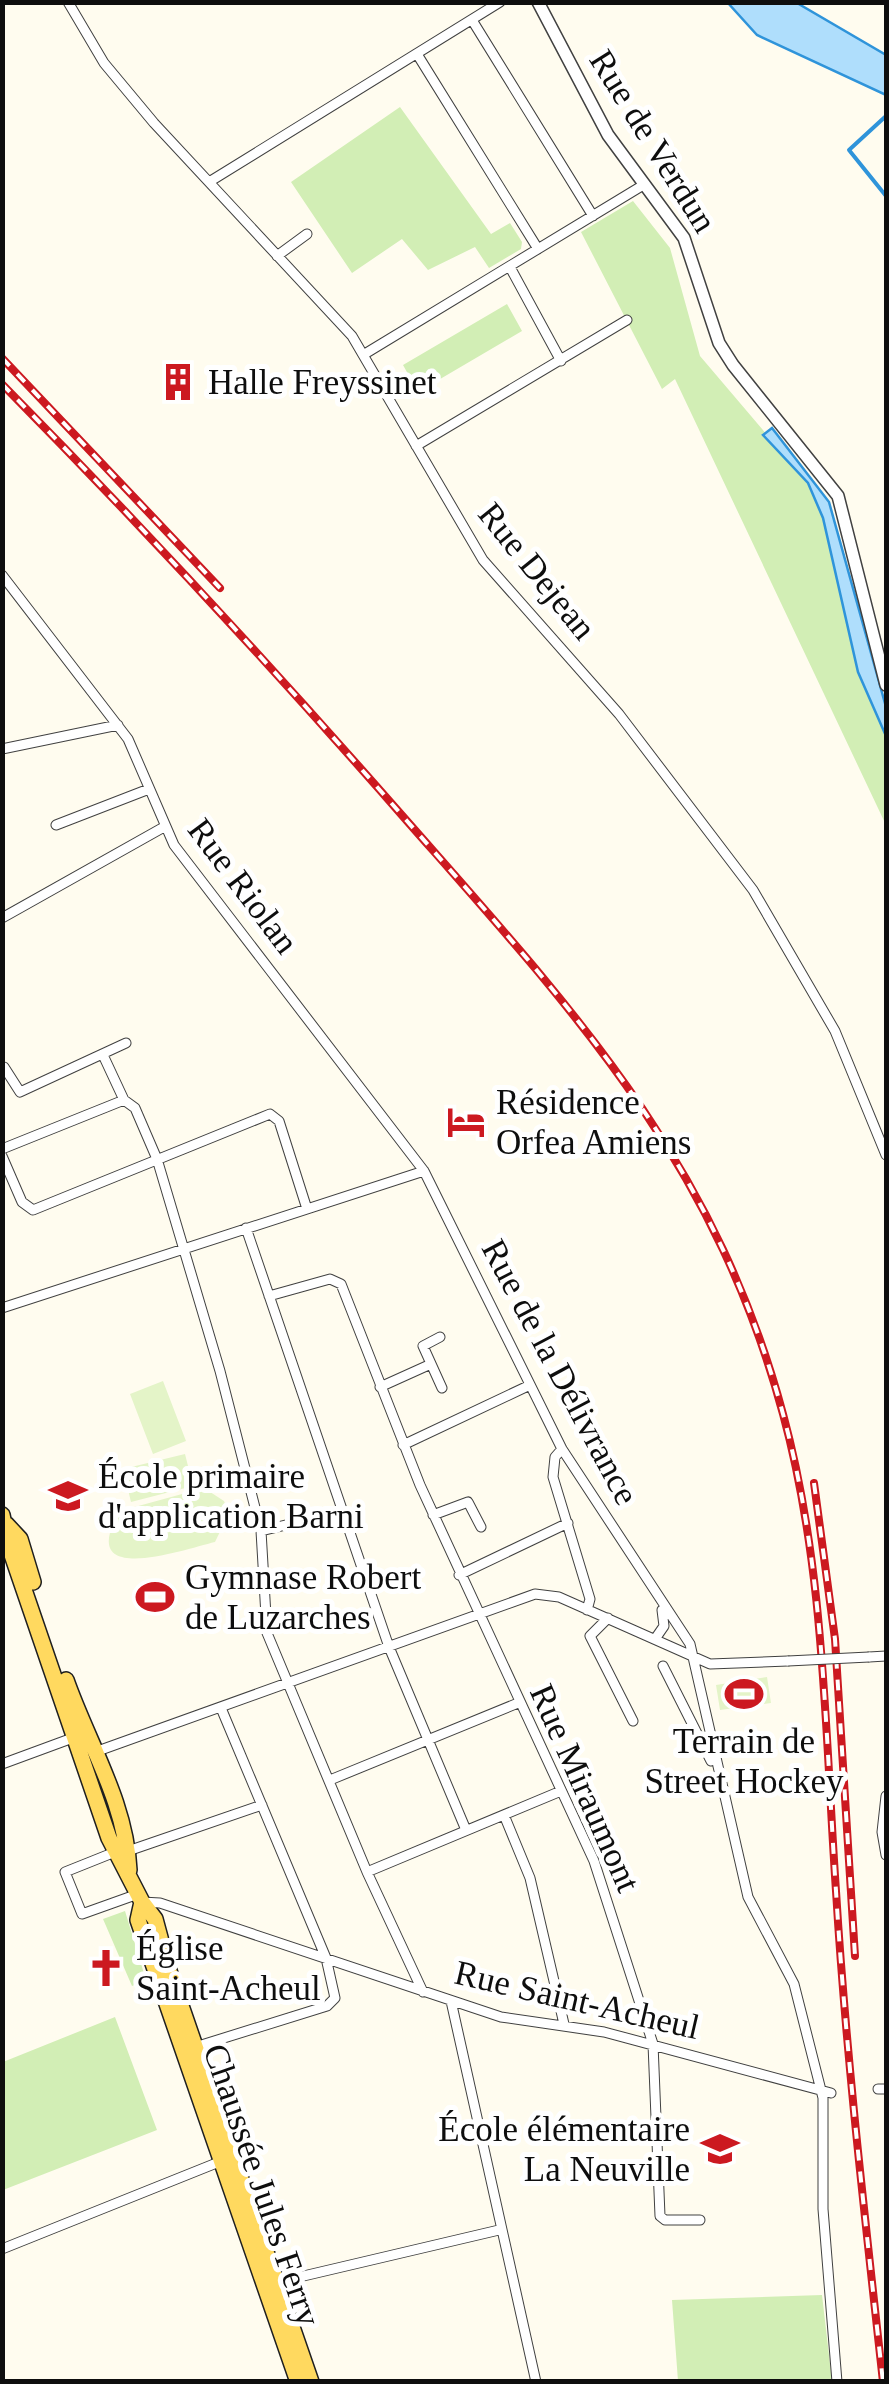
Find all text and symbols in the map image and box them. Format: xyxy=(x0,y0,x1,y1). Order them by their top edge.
street label: Rue de Verdun xyxy=(582,43,724,239)
building icon: Halle Freyssinet xyxy=(157,361,199,403)
place label: Halle Freyssinet xyxy=(208,363,437,402)
street label: Rue Dejean xyxy=(470,495,604,647)
street label: Rue Riolan xyxy=(180,811,306,961)
place label: Résidence Orfea Amiens xyxy=(496,1083,691,1162)
hotel icon: Résidence Orfea Amiens xyxy=(445,1101,487,1143)
street label: Rue de la Délivrance xyxy=(474,1233,646,1511)
place label: École primaire d'application Barni xyxy=(98,1457,364,1536)
school or university icon: École primaire d'application Barni xyxy=(47,1475,89,1517)
place label: Gymnase Robert de Luzarches xyxy=(185,1558,421,1637)
sports icon: Gymnase Robert de Luzarches xyxy=(134,1576,176,1618)
sports icon: Terrain de Street Hockey xyxy=(723,1673,765,1715)
street label: Rue Miraumont xyxy=(522,1678,648,1898)
place label: Terrain de Street Hockey xyxy=(644,1722,844,1801)
place label: Église Saint-Acheul xyxy=(136,1929,321,2008)
church icon: Église Saint-Acheul xyxy=(85,1947,127,1989)
street label: Rue Saint-Acheul xyxy=(451,1953,703,2047)
street label: Chaussée Jules Ferry xyxy=(195,2039,329,2332)
place label: École élémentaire La Neuville xyxy=(438,2110,690,2189)
school or university icon: École élémentaire La Neuville xyxy=(699,2128,741,2170)

